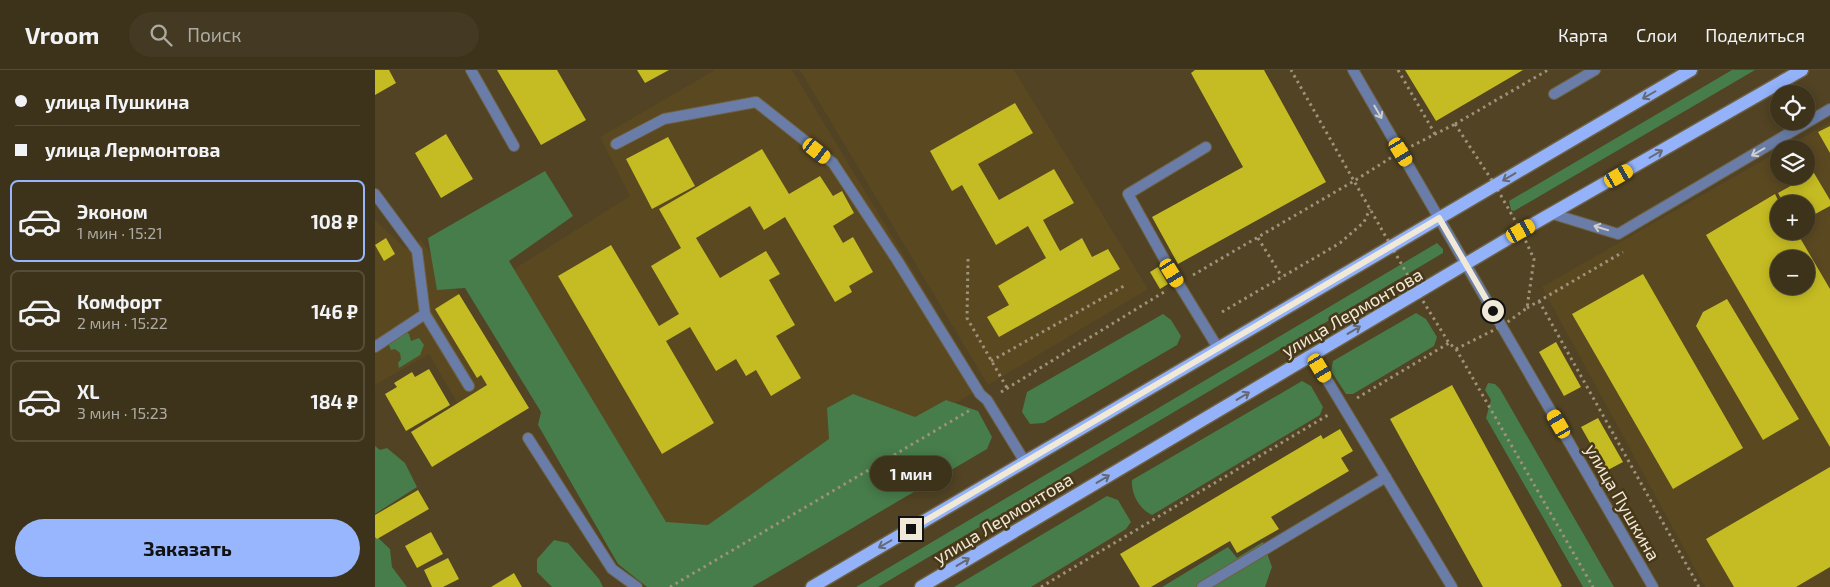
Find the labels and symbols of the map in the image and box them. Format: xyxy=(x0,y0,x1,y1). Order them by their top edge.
one-way arrow xyxy=(1643,90,1657,100)
one-way arrow xyxy=(1373,105,1383,119)
car xyxy=(1386,135,1415,169)
car xyxy=(800,136,833,166)
one-way arrow xyxy=(1751,147,1765,157)
one-way arrow xyxy=(1648,149,1662,159)
car xyxy=(1602,162,1635,190)
one-way arrow xyxy=(1502,171,1516,182)
car xyxy=(1504,217,1537,245)
one-way arrow xyxy=(1593,223,1609,233)
car xyxy=(1157,256,1186,290)
street label: улица Лермонтова xyxy=(1278,263,1426,361)
route start xyxy=(1482,300,1504,322)
one-way arrow xyxy=(1347,325,1361,335)
car xyxy=(1305,351,1334,385)
one-way arrow xyxy=(1235,391,1249,401)
car xyxy=(1545,407,1572,441)
street label: улица Пушкина xyxy=(1581,440,1665,564)
callout: 1 мин xyxy=(870,456,952,492)
street label: улица Лермонтова xyxy=(929,468,1077,568)
one-way arrow xyxy=(1095,474,1109,484)
route end xyxy=(900,518,922,540)
one-way arrow xyxy=(878,540,892,550)
one-way arrow xyxy=(956,557,970,567)

